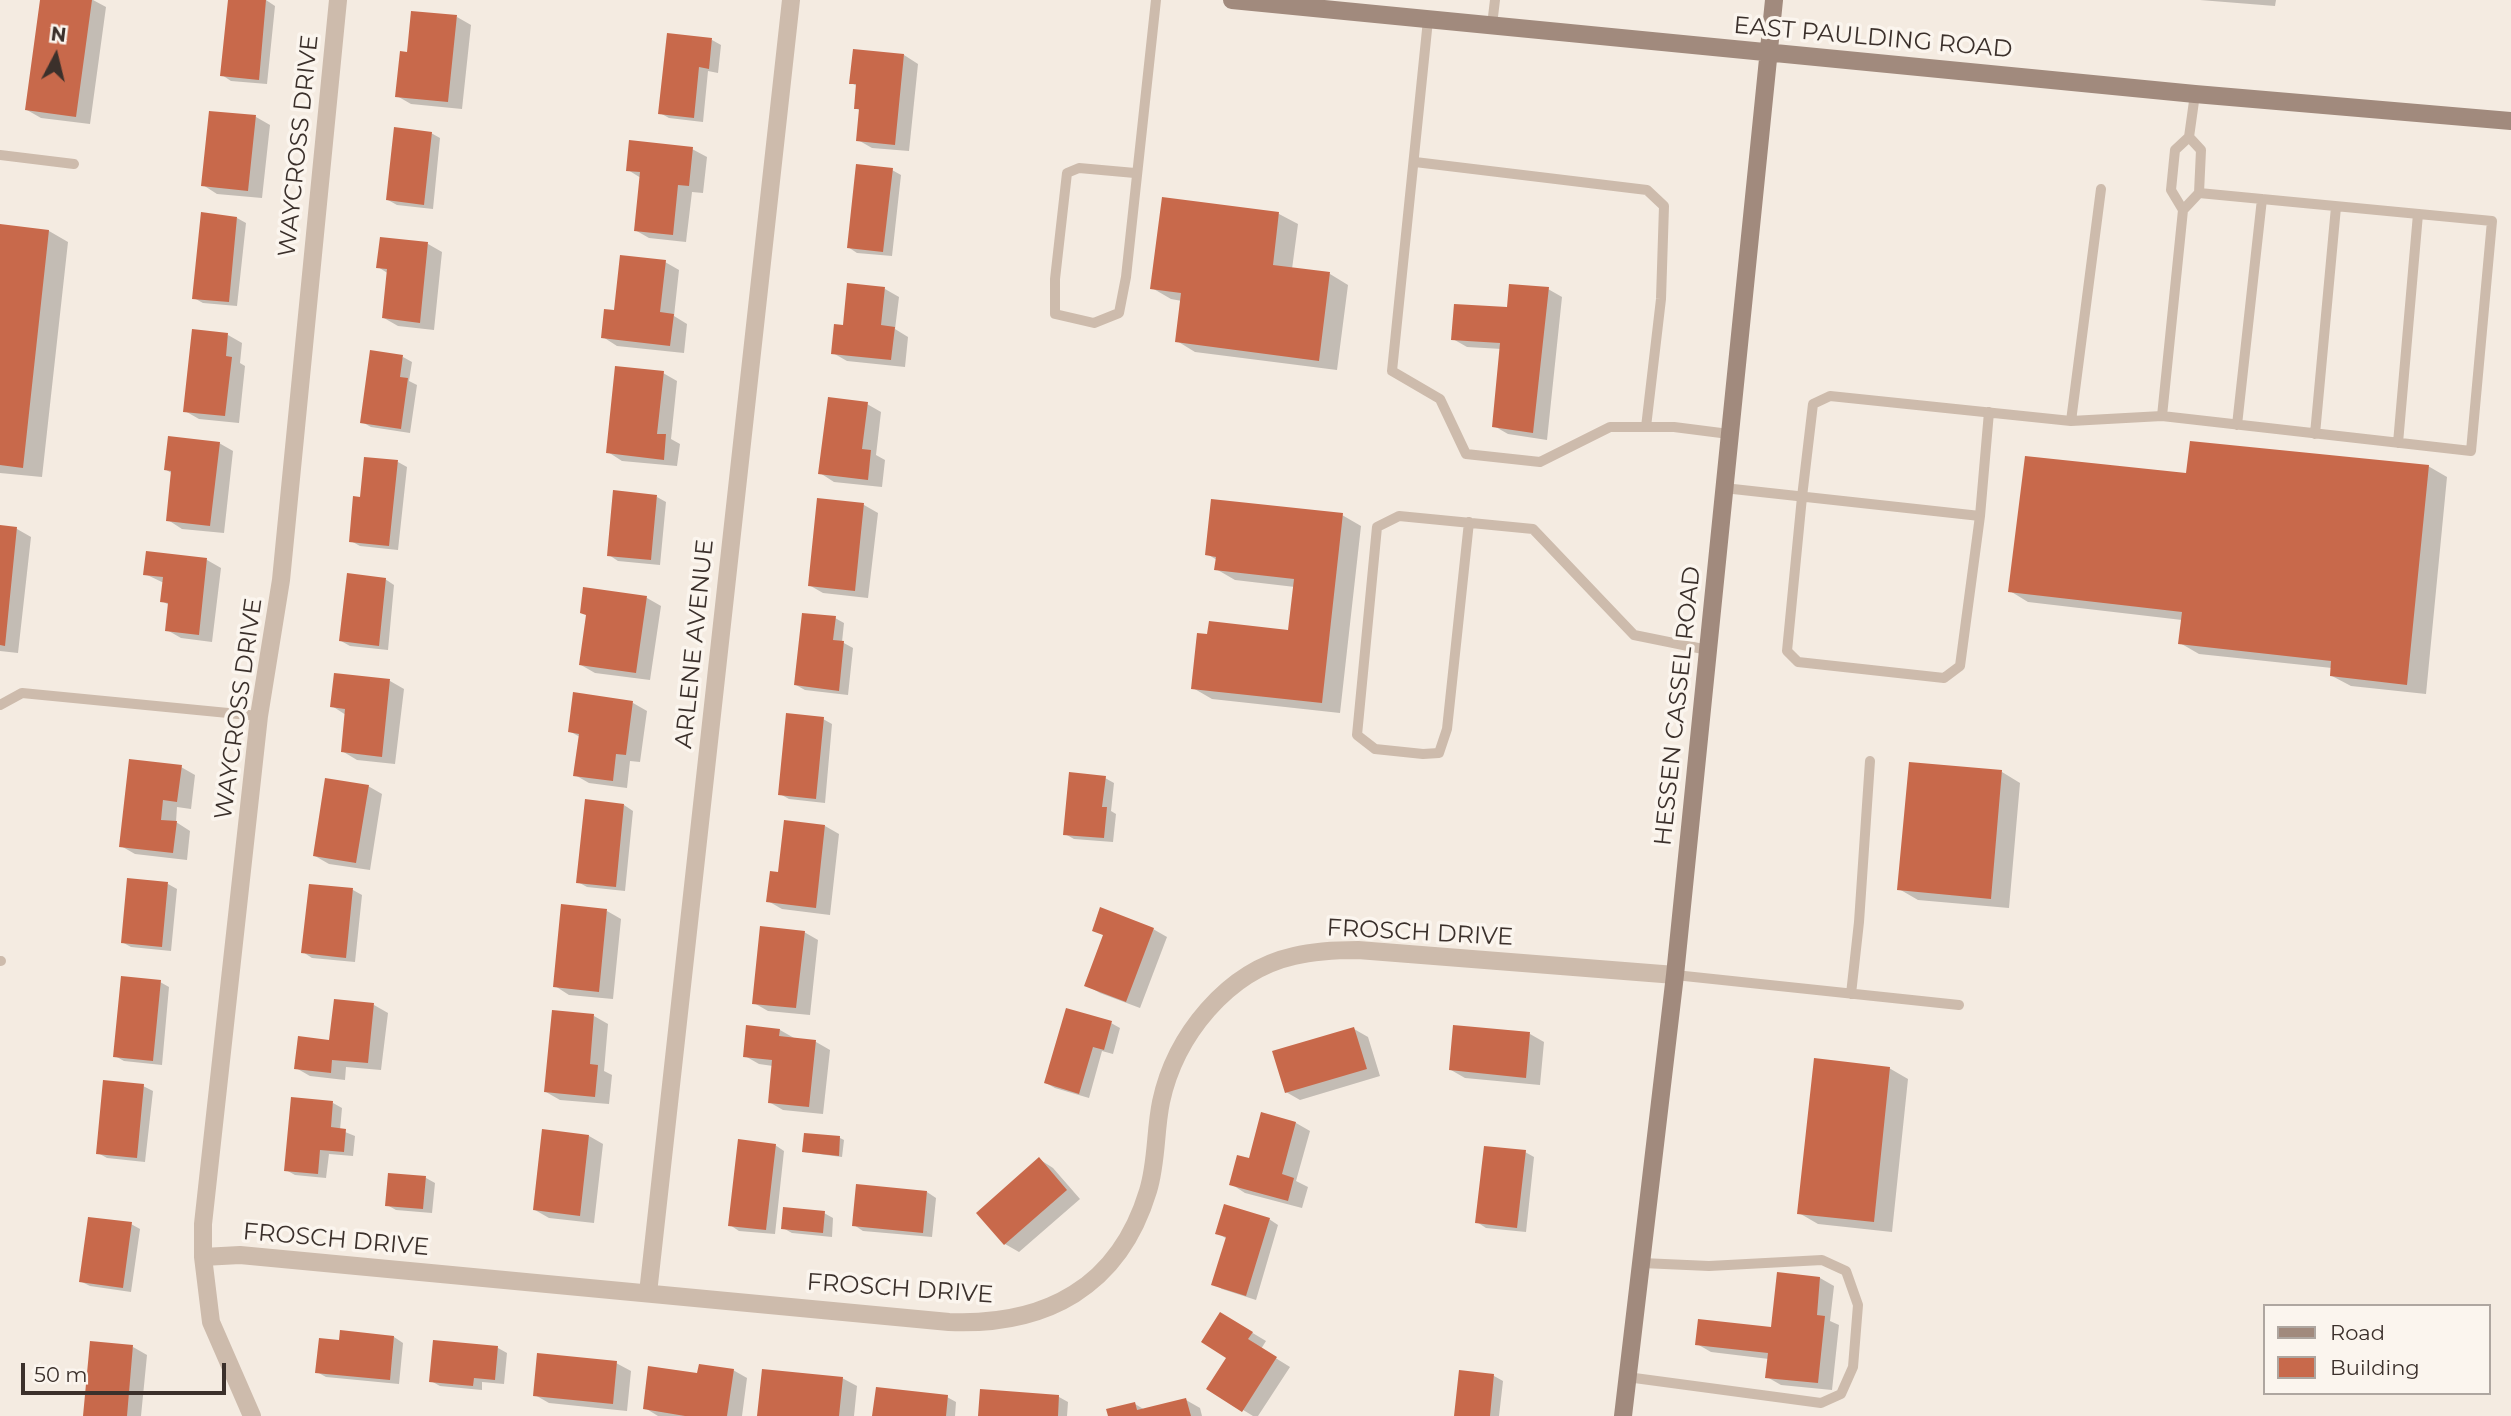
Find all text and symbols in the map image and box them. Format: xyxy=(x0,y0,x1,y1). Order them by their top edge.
street label: EAST PAULDING ROAD xyxy=(1732,11,2014,65)
north arrow xyxy=(21,21,91,91)
text: N xyxy=(50,22,68,47)
street label: WAYCROSS DRIVE xyxy=(273,33,325,259)
street label: ARLENE AVENUE xyxy=(670,538,720,750)
street label: HESSEN CASSEL ROAD xyxy=(1649,565,1707,847)
street label: WAYCROSS DRIVE xyxy=(209,596,269,822)
street label: FROSCH DRIVE xyxy=(1326,914,1514,952)
street label: FROSCH DRIVE xyxy=(242,1218,430,1262)
street label: FROSCH DRIVE xyxy=(806,1268,994,1310)
legend xyxy=(2262,1304,2490,1395)
text: Road xyxy=(2330,1320,2385,1345)
scale bar xyxy=(24,1350,229,1394)
text: Building xyxy=(2330,1355,2420,1380)
text: 50 m xyxy=(34,1362,88,1387)

